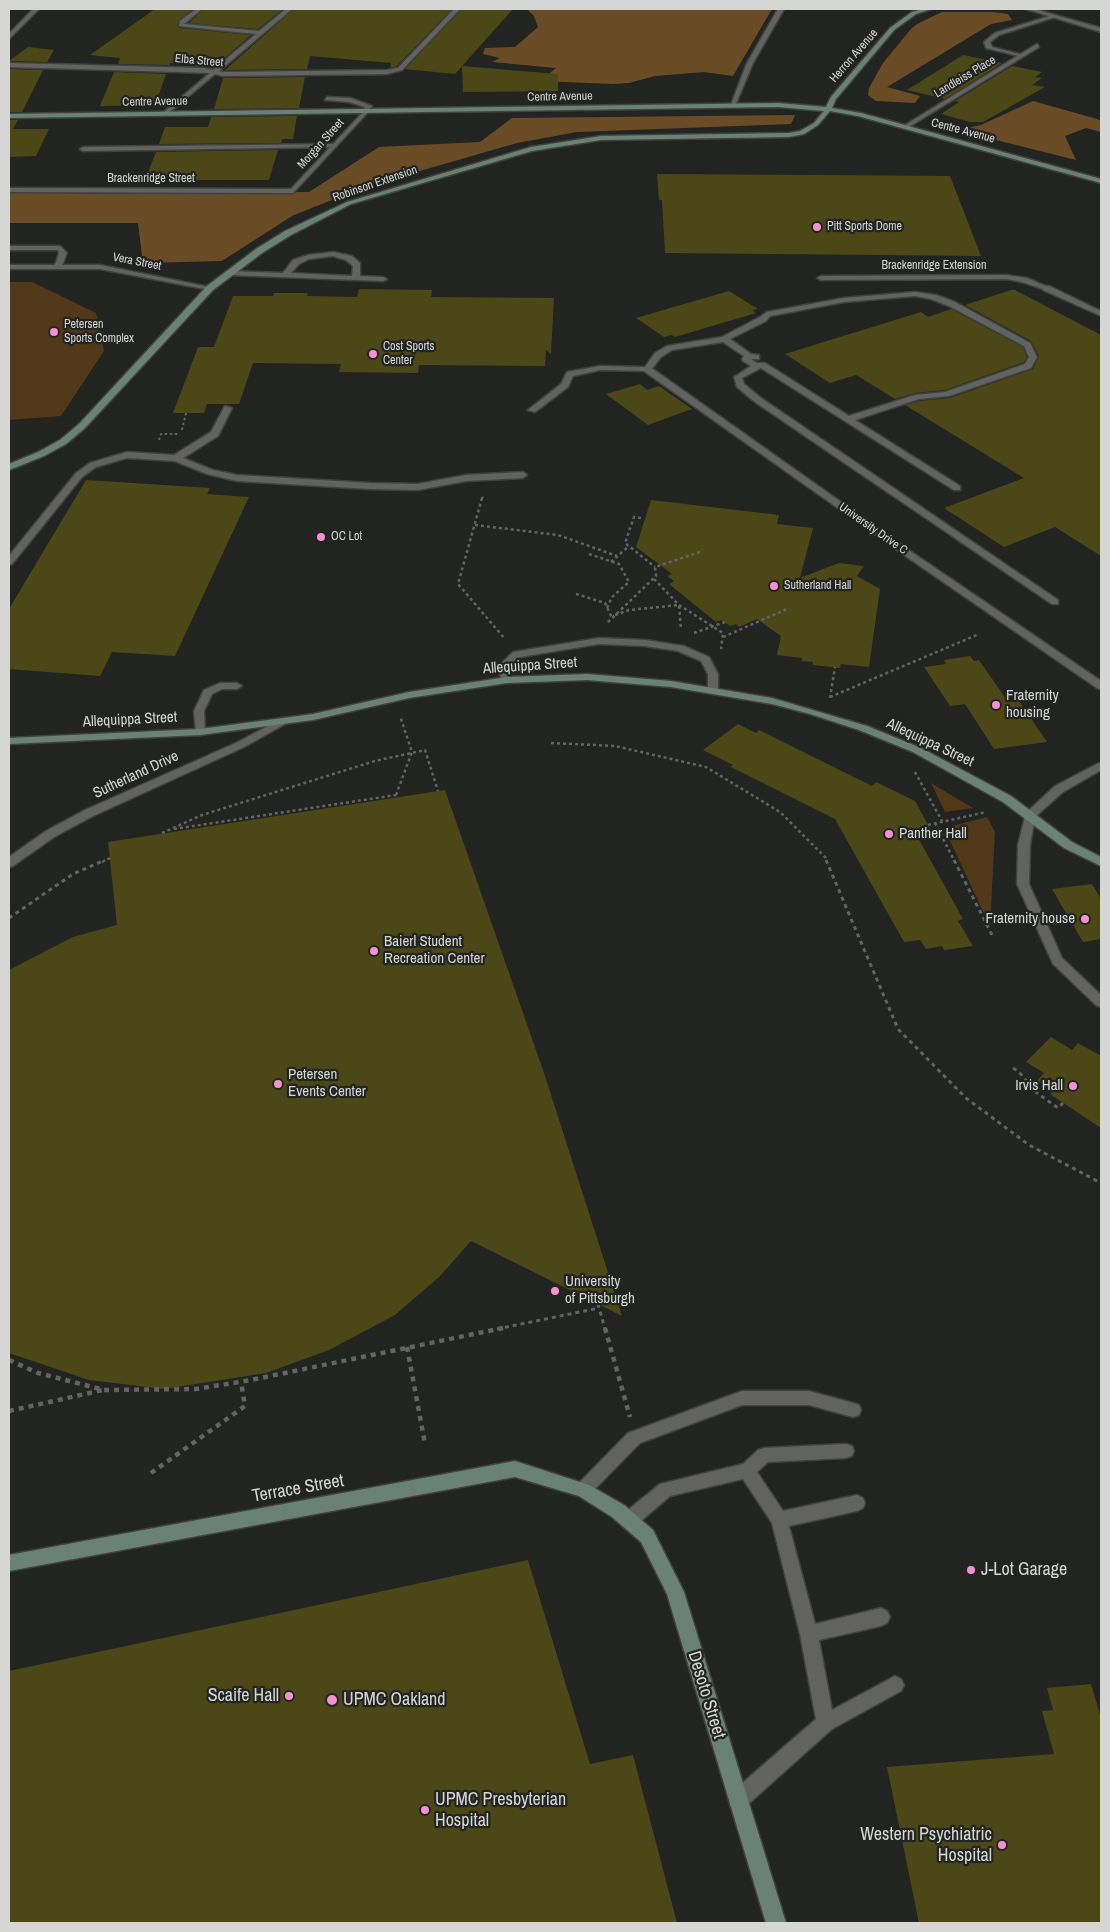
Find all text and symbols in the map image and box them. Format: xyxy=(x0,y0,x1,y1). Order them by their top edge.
street label: Herron Avenue xyxy=(827,26,881,86)
street label: Elba Street xyxy=(174,52,224,70)
street label: Landleiss Place xyxy=(932,53,998,101)
street label: Centre Avenue xyxy=(527,89,593,105)
street label: Centre Avenue xyxy=(122,94,188,110)
street label: Morgan Street xyxy=(295,116,347,172)
street label: Centre Avenue xyxy=(930,116,996,146)
street label: Robinson Extension xyxy=(331,163,419,205)
street label: Brackenridge Street xyxy=(107,172,195,186)
place label: Pitt Sports Dome xyxy=(827,220,902,234)
marker: Pitt Sports Dome xyxy=(811,221,823,233)
street label: Vera Street xyxy=(111,250,163,274)
street label: Brackenridge Extension xyxy=(881,259,987,273)
place label: Petersen Sports Complex xyxy=(64,318,134,346)
marker: Petersen Sports Complex xyxy=(48,326,60,338)
place label: Cost Sports Center xyxy=(383,340,434,368)
marker: Cost Sports Center xyxy=(367,348,379,360)
street label: University Drive C xyxy=(836,500,910,558)
place label: OC Lot xyxy=(331,530,362,544)
marker: OC Lot xyxy=(315,531,327,543)
place label: Sutherland Hall xyxy=(784,579,851,593)
marker: Sutherland Hall xyxy=(768,580,780,592)
street label: Allequippa Street xyxy=(482,654,578,678)
place label: Fraternity housing xyxy=(1006,687,1059,722)
marker: Fraternity housing xyxy=(990,699,1002,711)
street label: Allequippa Street xyxy=(82,709,178,731)
street label: Allequippa Street xyxy=(883,715,977,771)
street label: Sutherland Drive xyxy=(90,747,182,803)
place label: Panther Hall xyxy=(899,825,967,843)
marker: Panther Hall xyxy=(883,828,895,840)
place label: Fraternity house xyxy=(985,910,1075,928)
marker: Fraternity house xyxy=(1079,913,1091,925)
place label: Baierl Student Recreation Center xyxy=(384,933,484,968)
marker: Baierl Student Recreation Center xyxy=(368,945,380,957)
place label: Petersen Events Center xyxy=(288,1066,366,1101)
place label: Irvis Hall xyxy=(1015,1077,1063,1095)
marker: Petersen Events Center xyxy=(272,1078,284,1090)
marker: Irvis Hall xyxy=(1067,1080,1079,1092)
place label: University of Pittsburgh xyxy=(565,1273,635,1308)
marker: University of Pittsburgh xyxy=(549,1285,561,1297)
street label: Terrace Street xyxy=(250,1470,346,1508)
place label: J-Lot Garage xyxy=(981,1559,1067,1581)
marker: J-Lot Garage xyxy=(965,1564,977,1576)
street label: Desoto Street xyxy=(682,1649,730,1741)
place label: Scaife Hall xyxy=(208,1685,279,1707)
place label: UPMC Oakland xyxy=(343,1689,446,1711)
marker: Scaife Hall xyxy=(283,1690,295,1702)
marker: UPMC Oakland xyxy=(325,1693,339,1707)
place label: UPMC Presbyterian Hospital xyxy=(435,1789,566,1832)
marker: UPMC Presbyterian Hospital xyxy=(419,1804,431,1816)
place label: Western Psychiatric Hospital xyxy=(860,1824,992,1866)
marker: Western Psychiatric Hospital xyxy=(996,1839,1008,1851)

